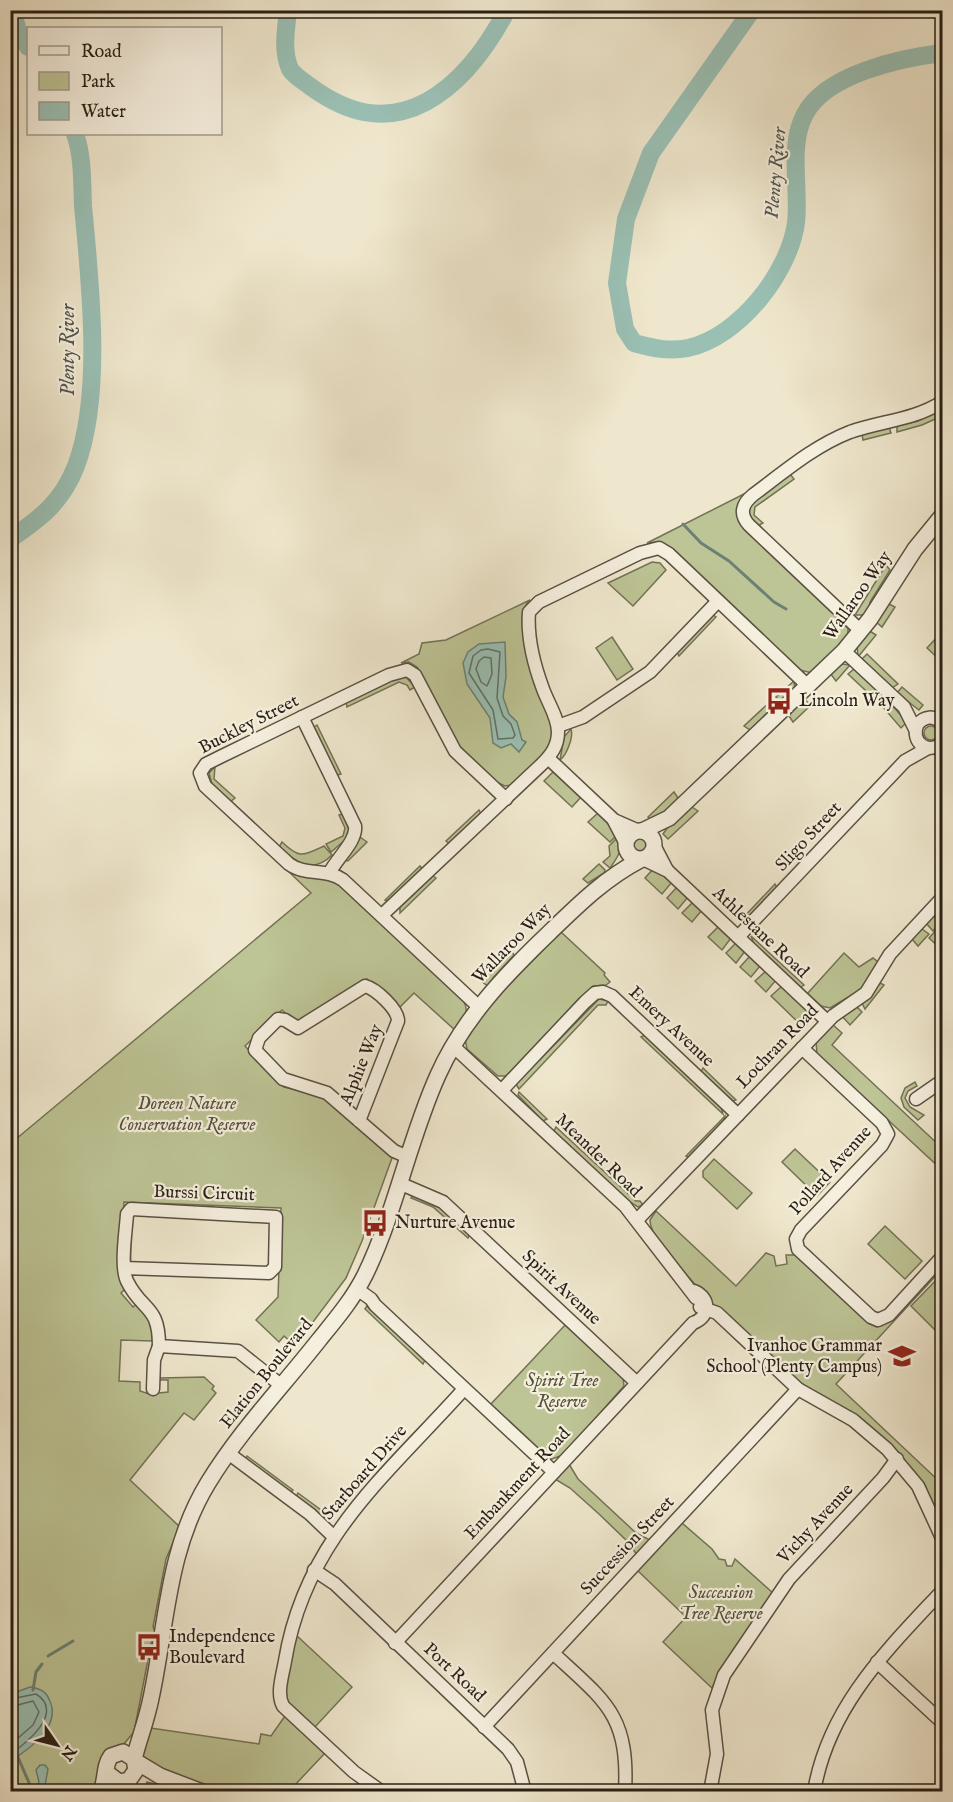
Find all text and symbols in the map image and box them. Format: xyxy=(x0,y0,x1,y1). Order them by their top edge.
legend xyxy=(27,27,222,135)
text: Road xyxy=(81,41,122,64)
text: Park xyxy=(81,71,116,94)
text: Water xyxy=(81,101,126,124)
water label: Plenty River xyxy=(760,125,793,220)
water label: Plenty River xyxy=(56,303,81,396)
street label: Wallaroo Way xyxy=(819,547,897,645)
bus stop icon: Lincoln Way xyxy=(764,686,794,716)
street label: Buckley Street xyxy=(195,690,303,760)
place label: Lincoln Way xyxy=(799,690,895,713)
street label: Sligo Street xyxy=(771,797,847,877)
street label: Athlestane Road xyxy=(706,882,813,984)
street label: Wallaroo Way xyxy=(468,899,556,989)
street label: Emery Avenue xyxy=(623,981,719,1073)
street label: Lochran Road xyxy=(732,1000,824,1094)
street label: Alphie Way xyxy=(335,1021,389,1110)
park label: Doreen Nature Conservation Reserve xyxy=(119,1093,256,1137)
street label: Meander Road xyxy=(550,1109,646,1203)
street label: Pollard Avenue xyxy=(785,1122,877,1220)
street label: Burssi Circuit xyxy=(153,1181,255,1207)
bus stop icon: Nurture Avenue xyxy=(360,1208,390,1238)
place label: Nurture Avenue xyxy=(395,1212,515,1235)
street label: Spirit Avenue xyxy=(517,1245,605,1331)
street label: Elation Boulevard xyxy=(216,1314,319,1434)
place label: Ivanhoe Grammar School (Plenty Campus) xyxy=(706,1335,882,1379)
school or university icon: Ivanhoe Grammar School (Plenty Campus) xyxy=(887,1341,917,1371)
park label: Spirit Tree Reserve xyxy=(526,1370,598,1414)
street label: Starboard Drive xyxy=(317,1421,413,1525)
street label: Embankment Road xyxy=(460,1423,576,1545)
street label: Vichy Avenue xyxy=(772,1479,859,1570)
street label: Succession Street xyxy=(576,1492,680,1600)
park label: Succession Tree Reserve xyxy=(679,1582,763,1626)
place label: Independence Boulevard xyxy=(169,1626,275,1670)
bus stop icon: Independence Boulevard xyxy=(134,1632,164,1662)
street label: Port Road xyxy=(418,1638,490,1708)
north arrow xyxy=(27,1715,87,1775)
text: N xyxy=(55,1740,80,1764)

